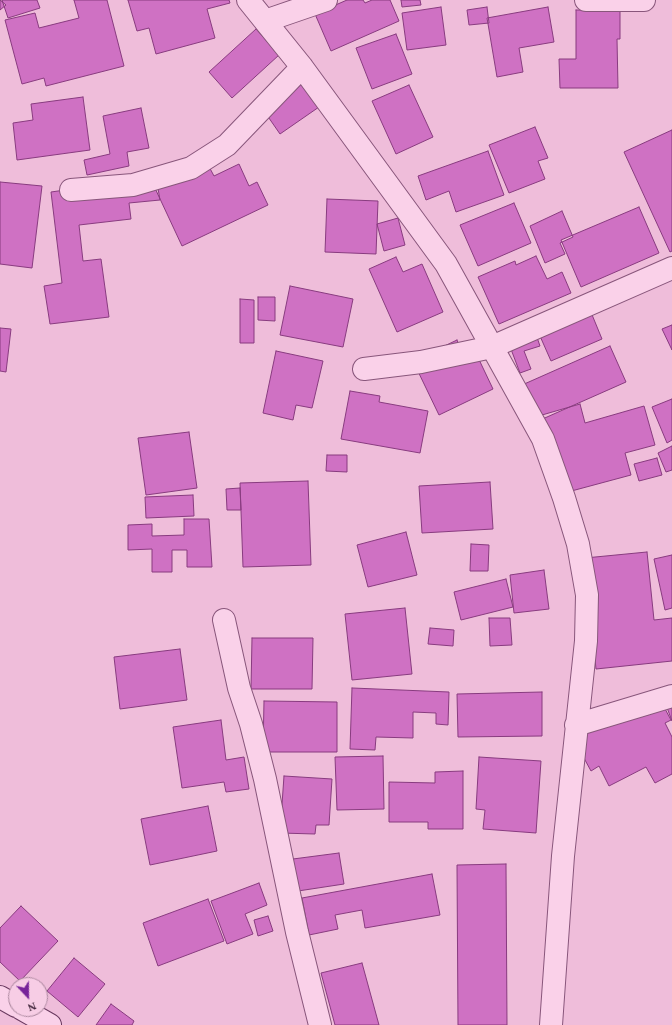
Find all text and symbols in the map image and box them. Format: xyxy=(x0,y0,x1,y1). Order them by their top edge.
north arrow xyxy=(8,977,48,1017)
text: N xyxy=(26,1000,38,1014)

